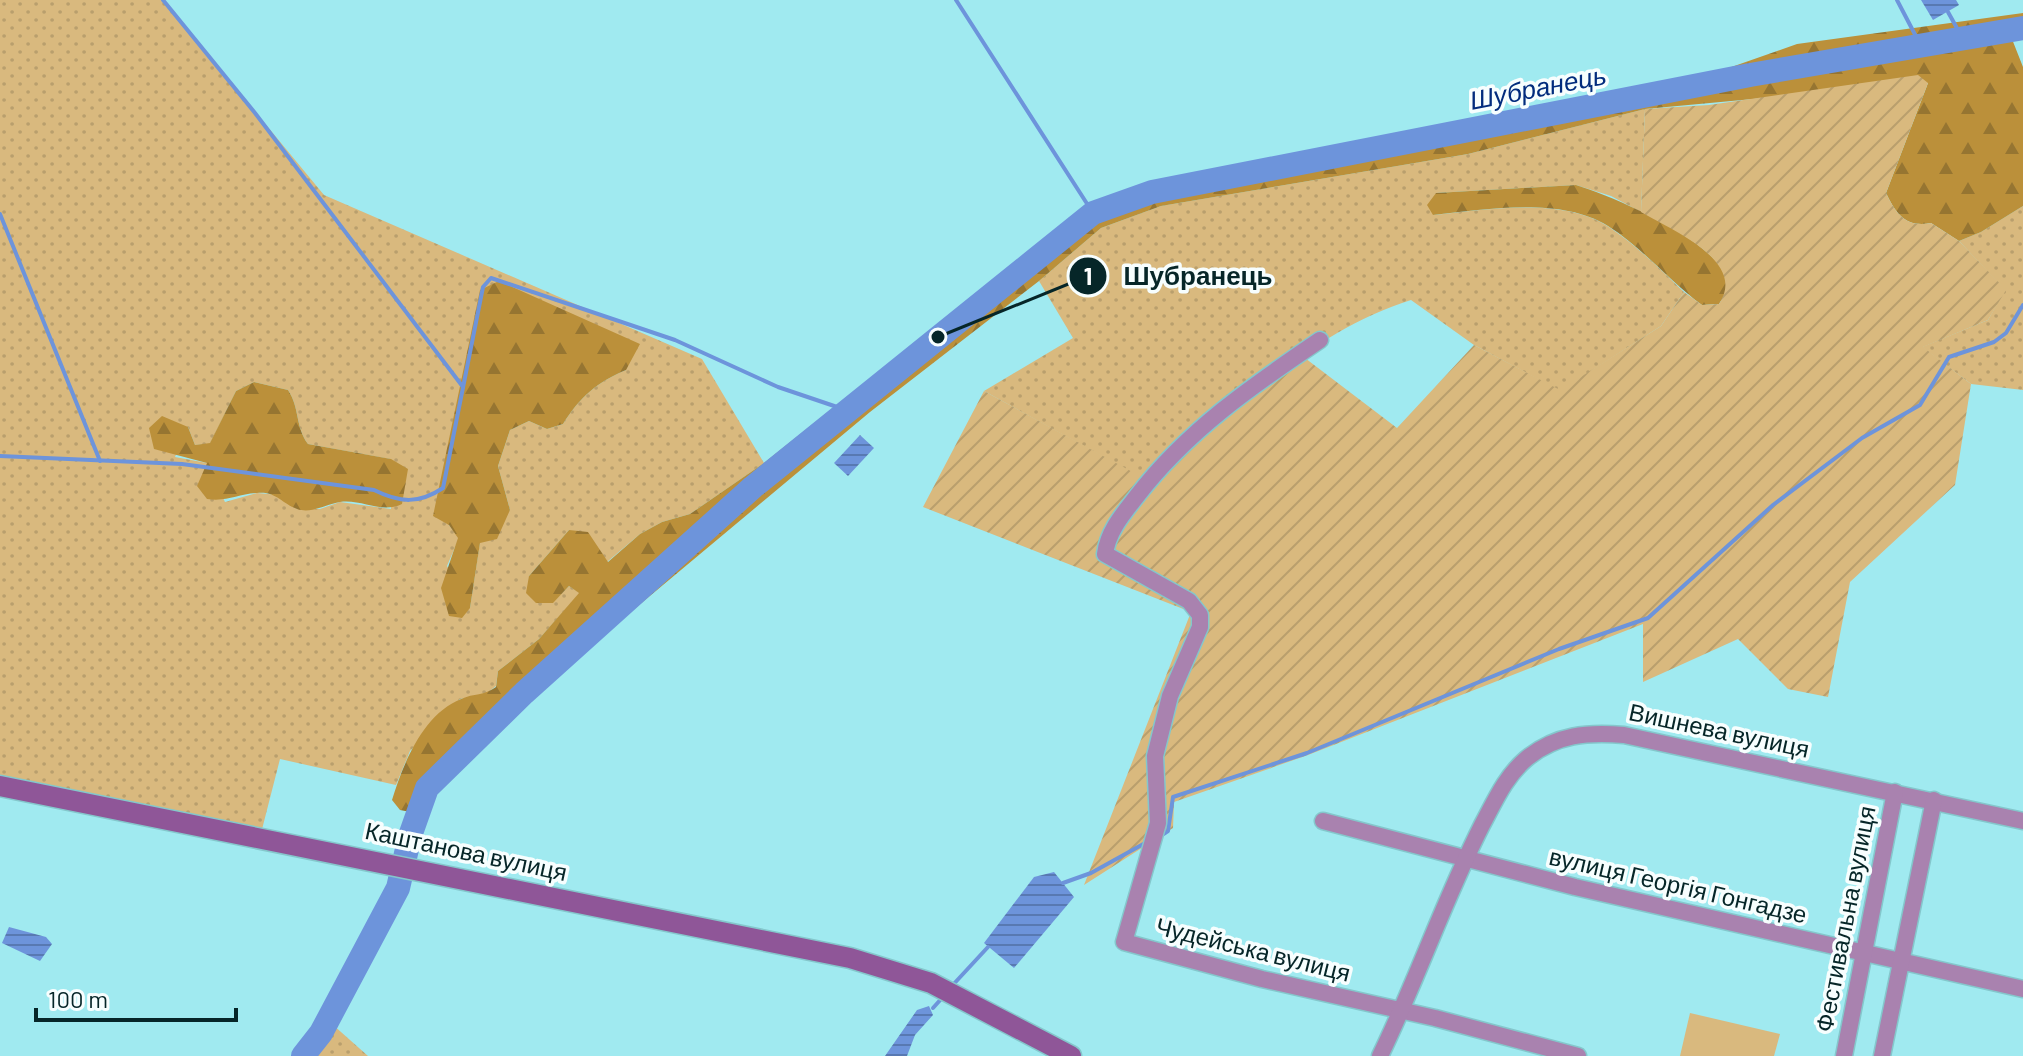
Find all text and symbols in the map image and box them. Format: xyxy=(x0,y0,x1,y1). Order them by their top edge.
water label: Шубранець xyxy=(1467,58,1609,115)
callout: Шубранець xyxy=(1068,251,1289,301)
text: Шубранець xyxy=(1123,259,1273,290)
text: 1 xyxy=(1084,261,1092,290)
street label: Вишнева вулиця xyxy=(1626,696,1812,763)
street label: Фестивальна вулиця xyxy=(1808,803,1881,1034)
street label: Каштанова вулиця xyxy=(363,815,570,886)
street label: вулиця Георгія Гонгадзе xyxy=(1547,841,1810,928)
street label: Чудейська вулиця xyxy=(1153,910,1354,987)
scale bar xyxy=(36,972,236,1022)
text: 100 m xyxy=(48,984,108,1013)

